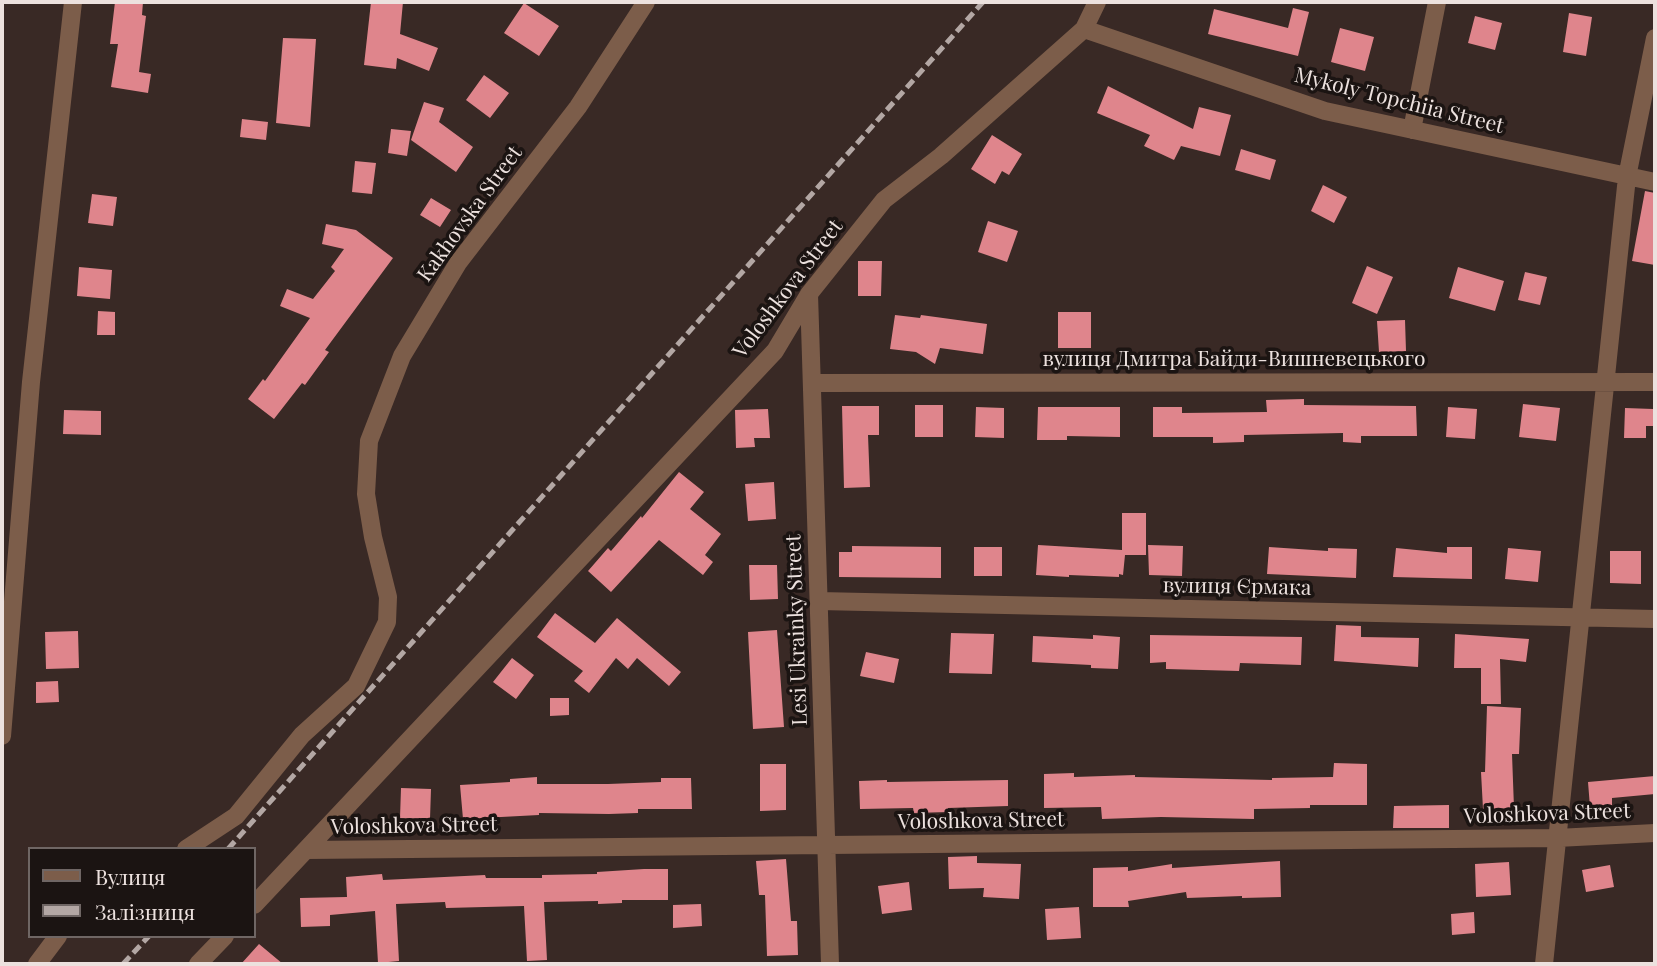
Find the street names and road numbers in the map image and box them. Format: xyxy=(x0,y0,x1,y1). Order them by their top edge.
street label: Mykoly Topchiia Street xyxy=(1292,63,1506,139)
street label: Kakhovska Street xyxy=(412,141,528,287)
street label: Voloshkova Street xyxy=(728,215,848,363)
street label: вулиця Дмитра Байди-Вишневецького xyxy=(1042,346,1426,372)
street label: Lesi Ukrainky Street xyxy=(781,534,813,726)
street label: вулиця Єрмака xyxy=(1163,573,1311,601)
street label: Voloshkova Street xyxy=(1463,798,1631,830)
street label: Voloshkova Street xyxy=(897,807,1065,835)
street label: Voloshkova Street xyxy=(330,812,498,840)

